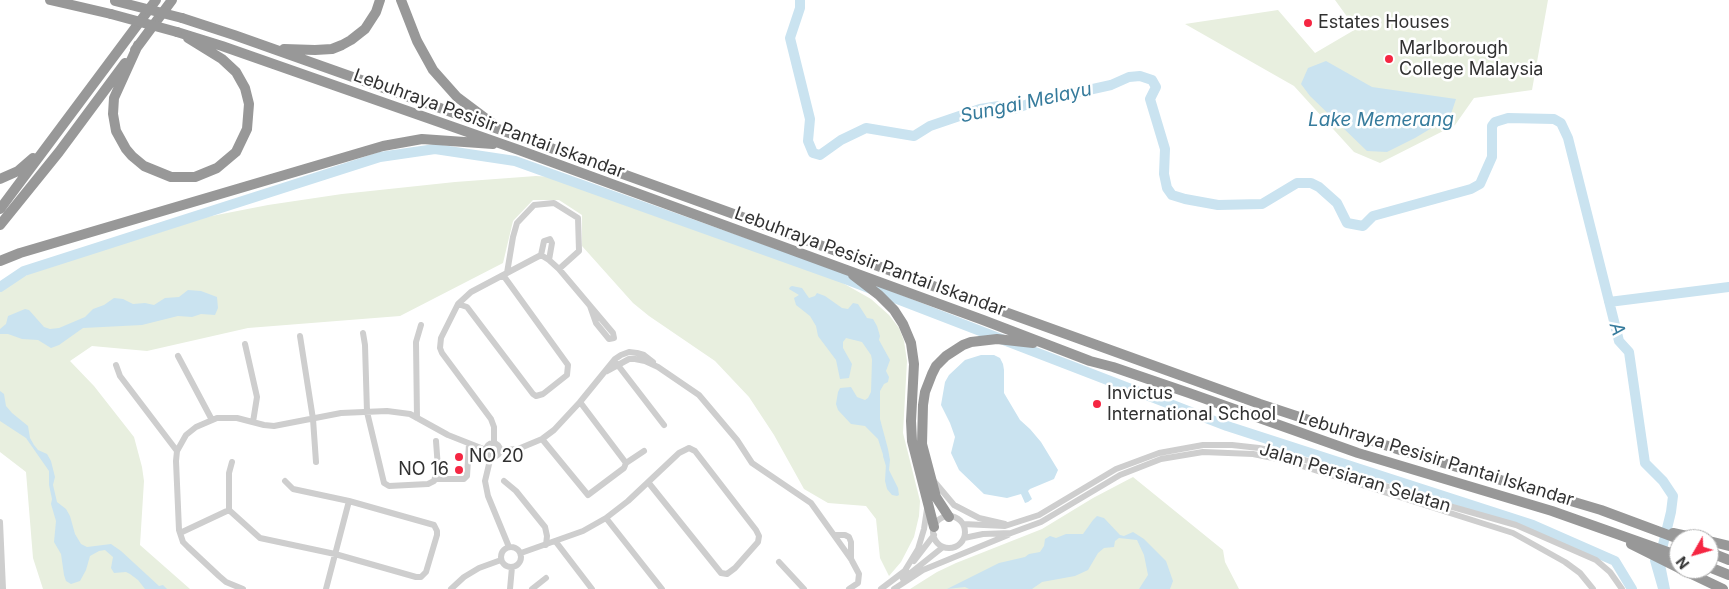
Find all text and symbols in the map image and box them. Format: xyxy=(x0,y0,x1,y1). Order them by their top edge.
place label: Estates Houses xyxy=(1318,12,1449,34)
marker: Estates Houses xyxy=(1302,17,1314,29)
place label: Marlborough College Malaysia xyxy=(1399,38,1543,80)
marker: Marlborough College Malaysia xyxy=(1383,53,1395,65)
street label: Lebuhraya Pesisir Pantai Iskandar xyxy=(351,65,627,183)
water label: Sungai Melayu xyxy=(958,78,1094,128)
water label: Lake Memerang xyxy=(1308,109,1454,131)
street label: Lebuhraya Pesisir Pantai Iskandar xyxy=(732,203,1008,321)
water label: A xyxy=(1604,319,1630,339)
place label: Invictus International School xyxy=(1107,383,1276,426)
marker: Invictus International School xyxy=(1091,398,1103,410)
street label: Lebuhraya Pesisir Pantai Iskandar xyxy=(1296,407,1576,511)
street label: Jalan Persiaran Selatan xyxy=(1257,439,1453,517)
place label: NO 20 xyxy=(469,446,524,468)
marker: NO 20 xyxy=(453,451,465,463)
place label: NO 16 xyxy=(398,459,449,481)
marker: NO 16 xyxy=(453,464,465,476)
north arrow xyxy=(1669,529,1719,579)
text: N xyxy=(1673,553,1693,572)

